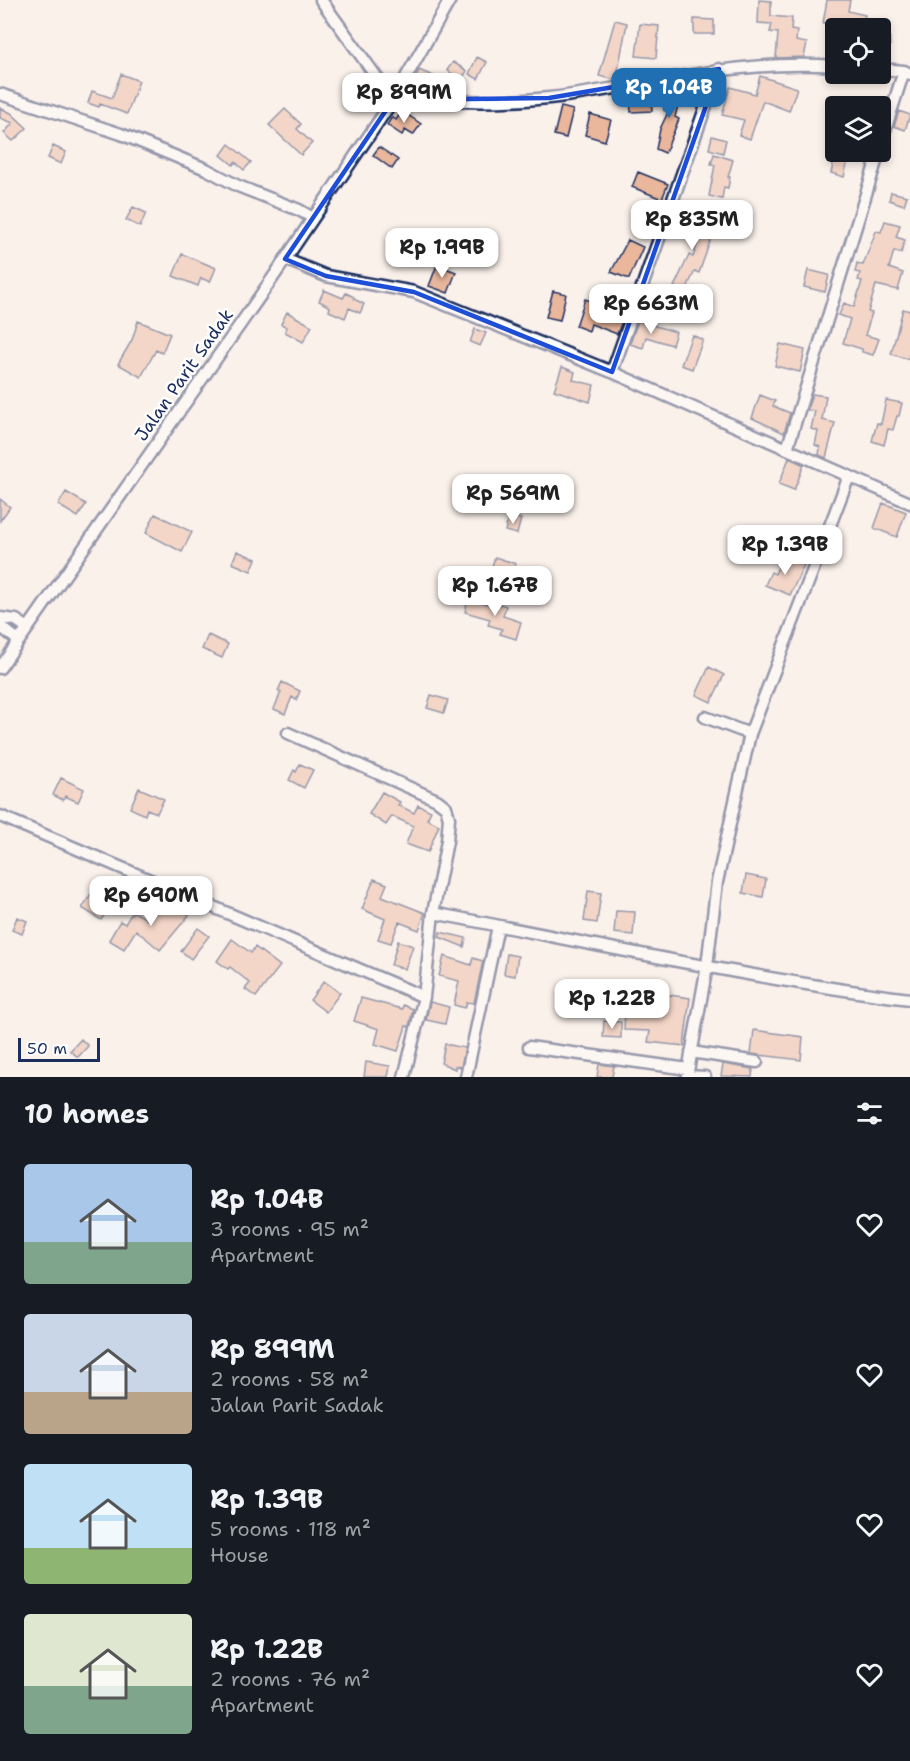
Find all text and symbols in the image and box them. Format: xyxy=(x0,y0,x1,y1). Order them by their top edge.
map controls xyxy=(825,18,891,162)
button: locate xyxy=(825,18,891,84)
pin: Rp 1.04B xyxy=(607,68,731,119)
pin: Rp 899M xyxy=(349,73,459,124)
text: Rp 1.04B xyxy=(625,74,713,100)
text: Rp 899M xyxy=(356,79,452,105)
button: layers xyxy=(825,96,891,162)
pin: Rp 835M xyxy=(637,200,747,251)
text: Rp 835M xyxy=(645,206,739,232)
pin: Rp 1.99B xyxy=(380,228,504,279)
text: Rp 1.99B xyxy=(399,234,485,260)
pin: Rp 663M xyxy=(596,284,706,335)
text: Rp 663M xyxy=(603,290,699,316)
street label: Jalan Parit Sadak xyxy=(129,304,239,446)
pin: Rp 569M xyxy=(458,474,568,525)
text: Rp 569M xyxy=(466,480,560,506)
pin: Rp 1.39B xyxy=(723,525,847,576)
text: Rp 1.39B xyxy=(741,531,829,557)
pin: Rp 1.67B xyxy=(433,566,557,617)
text: Rp 1.67B xyxy=(452,572,538,598)
pin: Rp 690M xyxy=(96,876,206,927)
text: Rp 690M xyxy=(103,882,199,908)
pin: Rp 1.22B xyxy=(550,979,674,1030)
text: Rp 1.22B xyxy=(568,985,656,1011)
scale bar xyxy=(18,1035,100,1062)
text: 50 m xyxy=(27,1038,67,1059)
text: 10 homes xyxy=(24,1096,149,1131)
icon: filters xyxy=(853,1097,886,1130)
text: Rp 1.04B xyxy=(210,1181,324,1216)
icon: home xyxy=(72,1188,144,1260)
icon: heart xyxy=(853,1208,886,1241)
text: 3 rooms · 95 m² xyxy=(210,1216,369,1242)
text: Apartment xyxy=(210,1242,314,1268)
text: Rp 899M xyxy=(210,1331,334,1366)
icon: home xyxy=(72,1338,144,1410)
icon: heart xyxy=(853,1358,886,1391)
text: 2 rooms · 58 m² xyxy=(210,1366,369,1392)
text: Jalan Parit Sadak xyxy=(210,1392,384,1418)
text: Rp 1.39B xyxy=(210,1481,323,1516)
icon: home xyxy=(72,1488,144,1560)
icon: heart xyxy=(853,1508,886,1541)
text: 5 rooms · 118 m² xyxy=(210,1516,371,1542)
text: House xyxy=(210,1542,269,1568)
text: Rp 1.22B xyxy=(210,1631,323,1666)
icon: home xyxy=(72,1638,144,1710)
icon: heart xyxy=(853,1658,886,1691)
text: 2 rooms · 76 m² xyxy=(210,1666,370,1692)
text: Apartment xyxy=(210,1692,314,1718)

